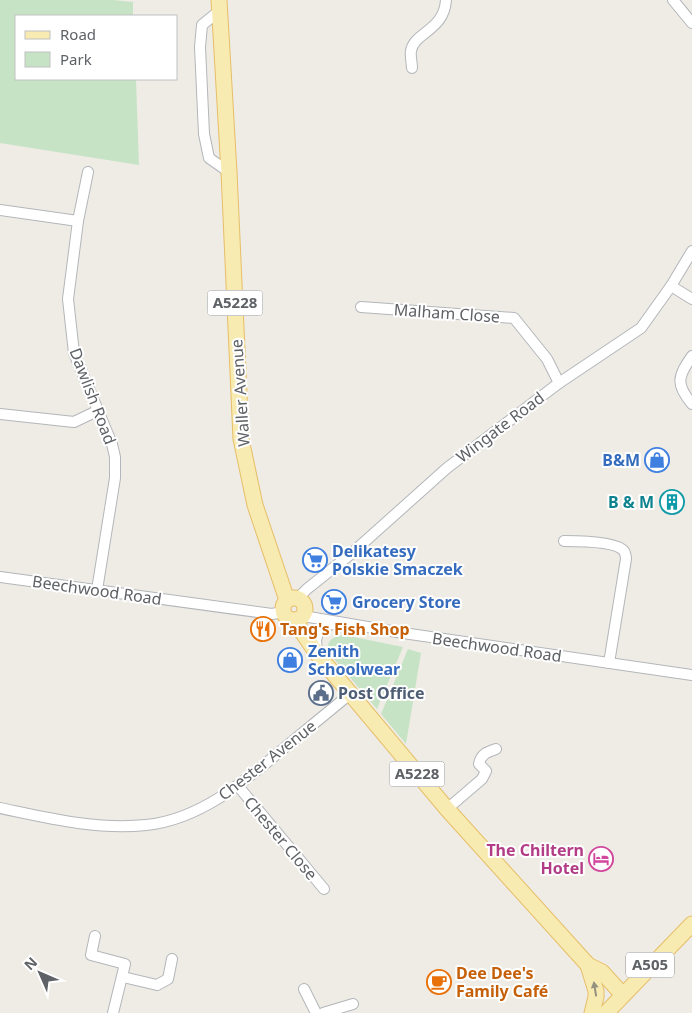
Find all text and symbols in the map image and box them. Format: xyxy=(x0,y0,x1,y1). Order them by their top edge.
legend xyxy=(15,15,178,80)
text: Road xyxy=(60,24,96,44)
text: Park xyxy=(60,49,92,69)
road number: A5228 xyxy=(208,290,262,316)
street label: Malham Close xyxy=(393,298,501,328)
street label: Waller Avenue xyxy=(225,338,255,448)
street label: Dawlish Road xyxy=(65,345,121,447)
street label: Wingate Road xyxy=(451,387,549,467)
shop icon: B&M xyxy=(644,447,670,473)
place label: B&M xyxy=(602,449,640,471)
building icon: B & M xyxy=(659,489,685,515)
place label: B & M xyxy=(608,491,654,513)
place label: Delikatesy Polskie Smaczek xyxy=(332,540,463,580)
supermarket icon: Delikatesy Polskie Smaczek xyxy=(302,547,328,573)
street label: Beechwood Road xyxy=(31,570,163,610)
supermarket icon: Grocery Store xyxy=(321,589,347,615)
place label: Grocery Store xyxy=(352,591,461,613)
restaurant icon: Tang's Fish Shop xyxy=(250,616,276,642)
place label: Tang's Fish Shop xyxy=(280,618,410,640)
street label: Beechwood Road xyxy=(431,627,563,667)
place label: Zenith Schoolwear xyxy=(308,640,400,680)
shop icon: Zenith Schoolwear xyxy=(277,647,303,673)
public building icon: Post Office xyxy=(308,680,334,706)
place label: Post Office xyxy=(338,682,425,704)
street label: Chester Avenue xyxy=(214,715,320,805)
road number: A5228 xyxy=(390,762,444,786)
street label: Chester Close xyxy=(240,792,322,884)
place label: The Chiltern Hotel xyxy=(486,839,584,879)
hotel icon: The Chiltern Hotel xyxy=(588,846,614,872)
north arrow xyxy=(15,948,65,998)
road number: A505 xyxy=(626,952,674,978)
text: N xyxy=(20,953,41,974)
place label: Dee Dee's Family Café xyxy=(456,962,548,1002)
cafe icon: Dee Dee's Family Café xyxy=(426,969,452,995)
one-way arrow xyxy=(590,981,598,997)

